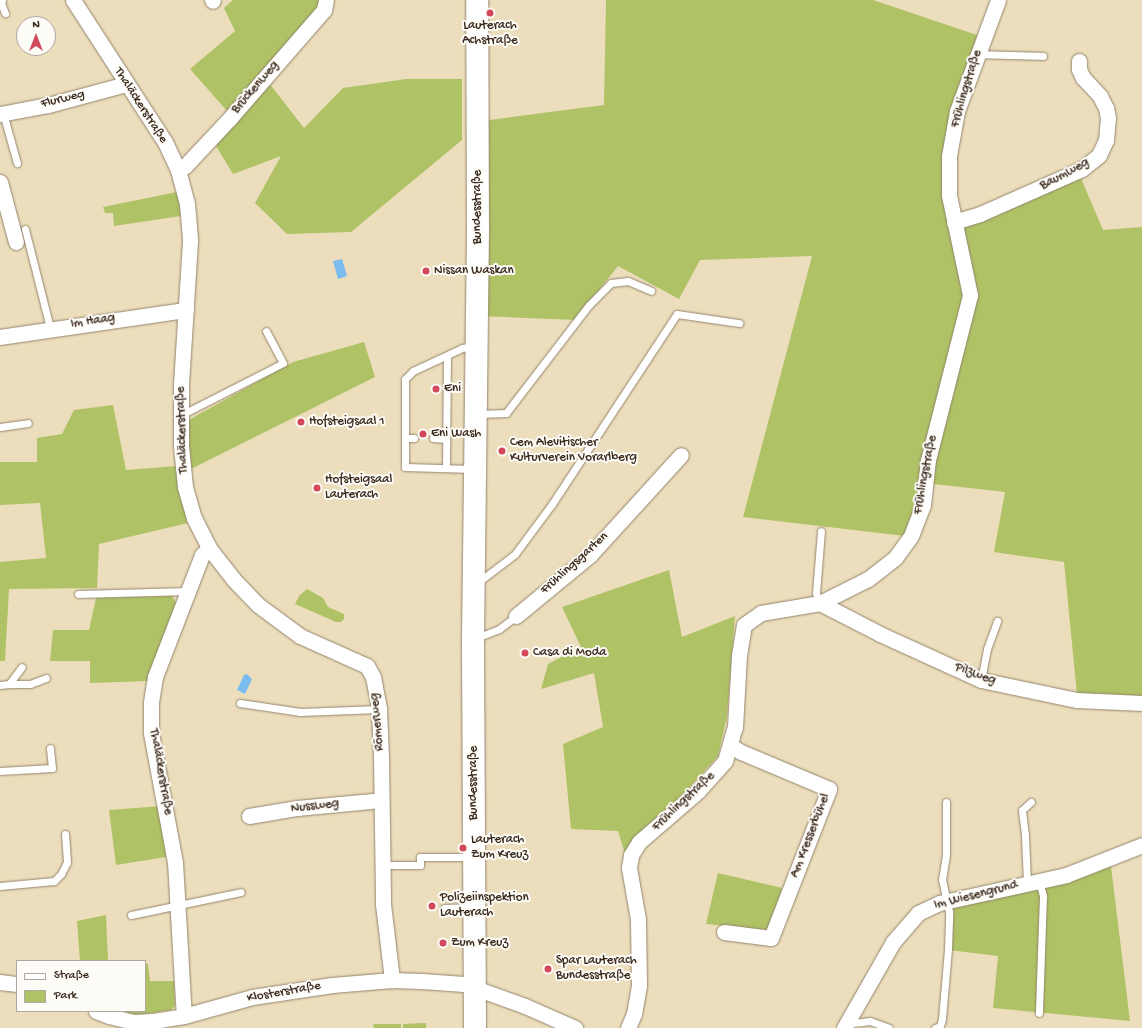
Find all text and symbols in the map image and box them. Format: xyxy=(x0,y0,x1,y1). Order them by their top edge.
marker: Lauterach Achstraße xyxy=(485,8,495,18)
north arrow xyxy=(16,16,56,56)
text: N xyxy=(32,19,40,31)
place label: Lauterach Achstraße xyxy=(462,19,518,50)
street label: Frühlingstraße xyxy=(948,48,986,130)
street label: Brückenweg xyxy=(229,58,283,118)
street label: Thaläckerstraße xyxy=(110,65,170,147)
street label: Flurweg xyxy=(40,87,86,113)
street label: Baumweg xyxy=(1038,156,1092,194)
street label: Bundesstraße xyxy=(470,170,486,244)
place label: Nissan Waskan xyxy=(434,263,514,279)
marker: Nissan Waskan xyxy=(421,266,431,276)
street label: Im Haag xyxy=(70,311,116,333)
place label: Eni xyxy=(444,381,461,397)
marker: Eni xyxy=(431,384,441,394)
street label: Thaläckerstraße xyxy=(174,386,192,474)
place label: Hofsteigsaal 1 xyxy=(309,414,385,430)
marker: Hofsteigsaal 1 xyxy=(296,417,306,427)
place label: Eni Wash xyxy=(431,426,481,442)
marker: Eni Wash xyxy=(418,429,428,439)
street label: Frühlingstraße xyxy=(911,434,941,516)
place label: Cem Alevitischer Kulturverein Vorarlberg xyxy=(510,436,637,467)
marker: Cem Alevitischer Kulturverein Vorarlberg xyxy=(497,446,507,456)
place label: Hofsteigsaal Lauterach xyxy=(325,473,392,504)
marker: Hofsteigsaal Lauterach xyxy=(312,483,322,493)
street label: Frühlingsgarten xyxy=(538,530,612,598)
place label: Casa di Moda xyxy=(533,645,606,661)
marker: Casa di Moda xyxy=(520,648,530,658)
street label: Pilzweg xyxy=(952,660,998,690)
street label: Römerweg xyxy=(368,692,388,752)
street label: Thaläckerstraße xyxy=(145,728,175,816)
street label: Bundesstraße xyxy=(466,746,482,820)
street label: Frühlingstraße xyxy=(649,769,719,835)
street label: Am Kresserbühel xyxy=(788,792,834,880)
street label: Nussweg xyxy=(290,797,340,817)
place label: Lauterach Zum Kreuz xyxy=(471,833,528,864)
marker: Lauterach Zum Kreuz xyxy=(458,843,468,853)
street label: Im Wiesengrund xyxy=(933,878,1019,914)
place label: Polizeiinspektion Lauterach xyxy=(440,891,529,922)
marker: Polizeiinspektion Lauterach xyxy=(427,901,437,911)
place label: Zum Kreuz xyxy=(451,935,508,951)
marker: Zum Kreuz xyxy=(438,938,448,948)
place label: Spar Lauterach Bundesstraße xyxy=(556,954,637,985)
legend xyxy=(16,960,146,1012)
marker: Spar Lauterach Bundesstraße xyxy=(543,964,553,974)
text: Straße xyxy=(54,969,89,983)
street label: Klosterstraße xyxy=(246,979,322,1007)
text: Park xyxy=(54,989,77,1003)

